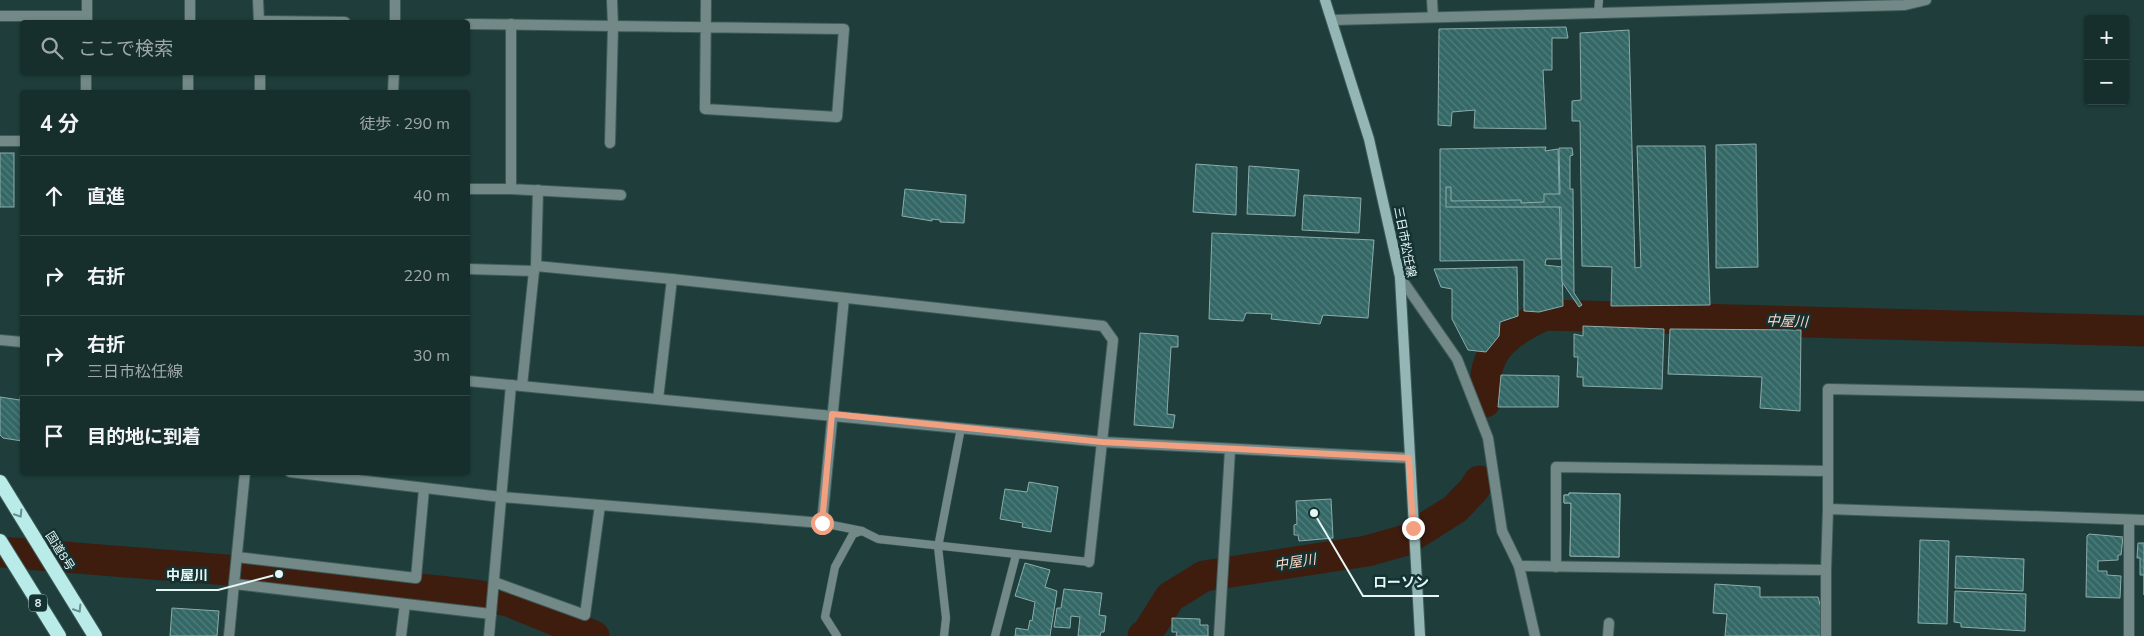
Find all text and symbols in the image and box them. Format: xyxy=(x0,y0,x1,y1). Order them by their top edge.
map controls xyxy=(2084,15,2129,105)
button: + xyxy=(2084,15,2129,60)
search box xyxy=(20,20,470,75)
icon: search xyxy=(38,34,66,62)
text: ここで検索 xyxy=(78,36,173,62)
button: − xyxy=(2084,60,2129,105)
text: 4 分 xyxy=(40,110,79,138)
text: 徒歩 · 290 m xyxy=(360,113,450,135)
icon: ahead xyxy=(40,182,68,210)
text: 直進 xyxy=(87,184,125,210)
text: 40 m xyxy=(413,185,450,207)
street label: 三日市松任線 xyxy=(1390,205,1420,279)
icon: right xyxy=(40,262,68,290)
text: 右折 xyxy=(87,264,125,290)
text: 220 m xyxy=(403,265,450,287)
water label: 中屋川 xyxy=(1766,311,1810,332)
text: 右折 xyxy=(87,332,125,358)
icon: right xyxy=(40,342,68,370)
text: 30 m xyxy=(413,345,450,367)
text: 三日市松任線 xyxy=(87,361,183,383)
icon: arrive xyxy=(40,422,68,450)
text: 目的地に到着 xyxy=(87,424,201,450)
one-way arrow xyxy=(13,508,23,517)
route start xyxy=(811,512,834,535)
route end xyxy=(1402,517,1425,540)
street label: 国道8号 xyxy=(42,528,78,574)
water label: 中屋川 xyxy=(1273,550,1319,575)
callout: 中屋川 xyxy=(156,561,218,590)
text: 中屋川 xyxy=(166,566,208,585)
callout: ローソン xyxy=(1363,567,1439,596)
text: ローソン xyxy=(1373,573,1429,592)
road number: 8 xyxy=(29,594,47,612)
one-way arrow xyxy=(72,603,82,612)

